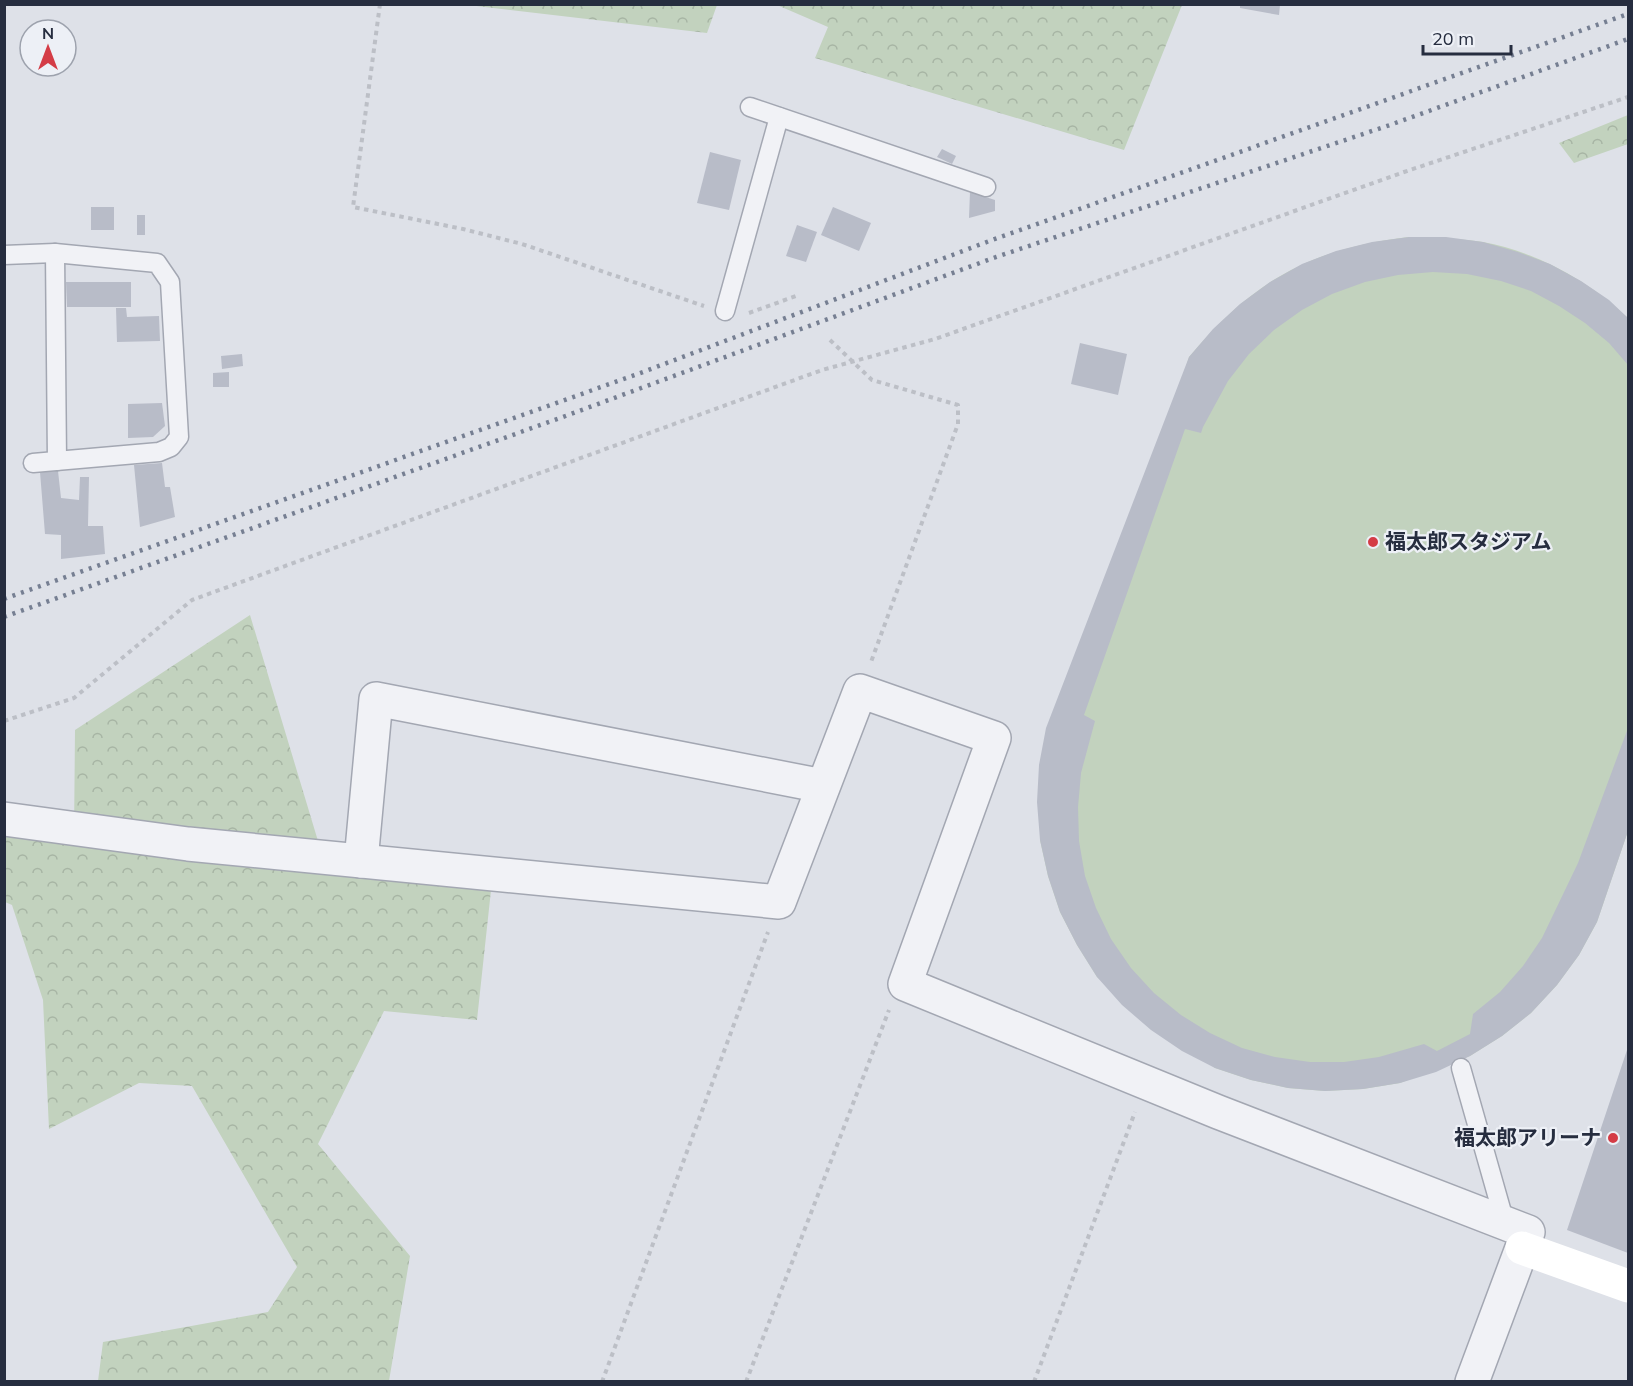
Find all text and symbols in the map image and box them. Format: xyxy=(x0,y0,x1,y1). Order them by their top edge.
north arrow xyxy=(18,18,78,78)
scale bar xyxy=(1423,18,1512,56)
text: N xyxy=(42,23,54,43)
text: 20 m xyxy=(1432,27,1474,50)
place label: 福太郎スタジアム xyxy=(1385,528,1552,554)
marker: 福太郎スタジアム xyxy=(1366,535,1380,549)
place label: 福太郎アリーナ xyxy=(1454,1124,1601,1150)
marker: 福太郎アリーナ xyxy=(1606,1131,1620,1145)

